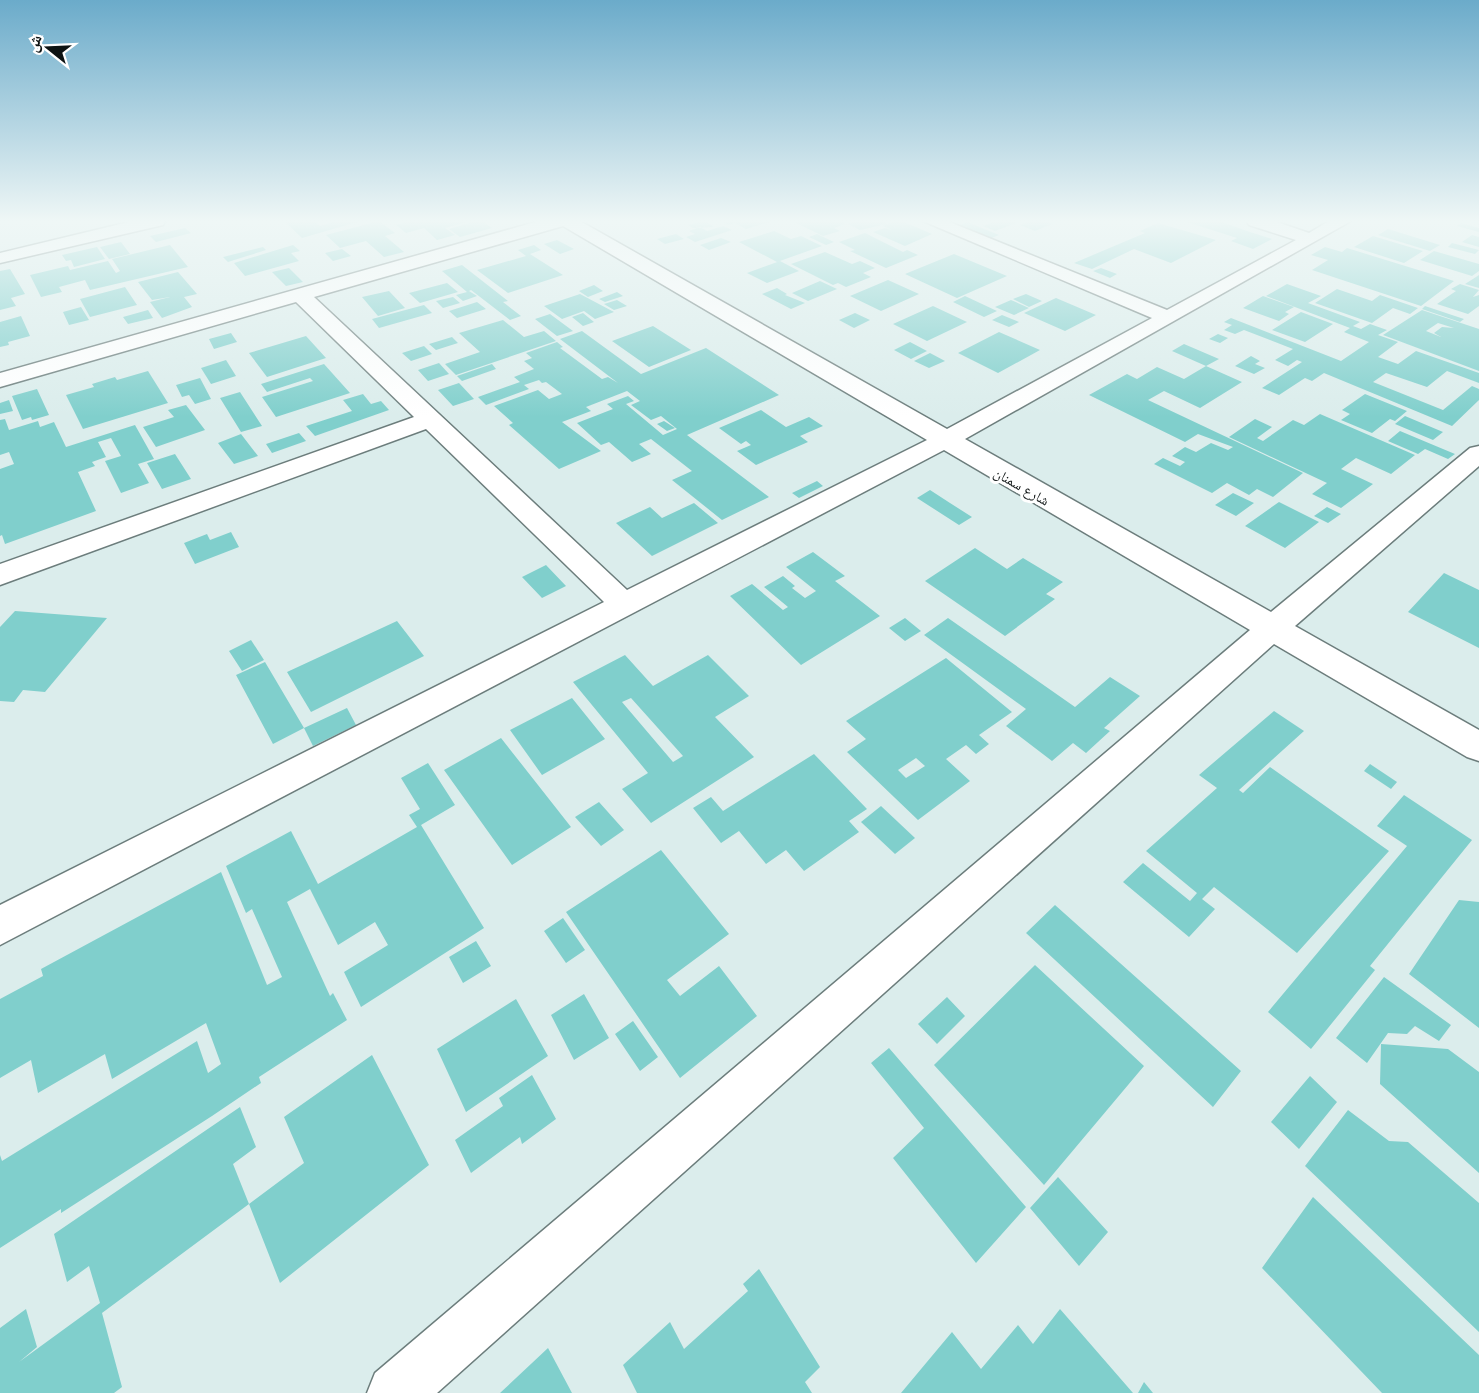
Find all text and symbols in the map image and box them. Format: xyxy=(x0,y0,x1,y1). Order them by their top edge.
north arrow xyxy=(18,18,78,78)
text: ش xyxy=(22,32,46,55)
street label: شارع سمنان xyxy=(990,463,1053,510)

